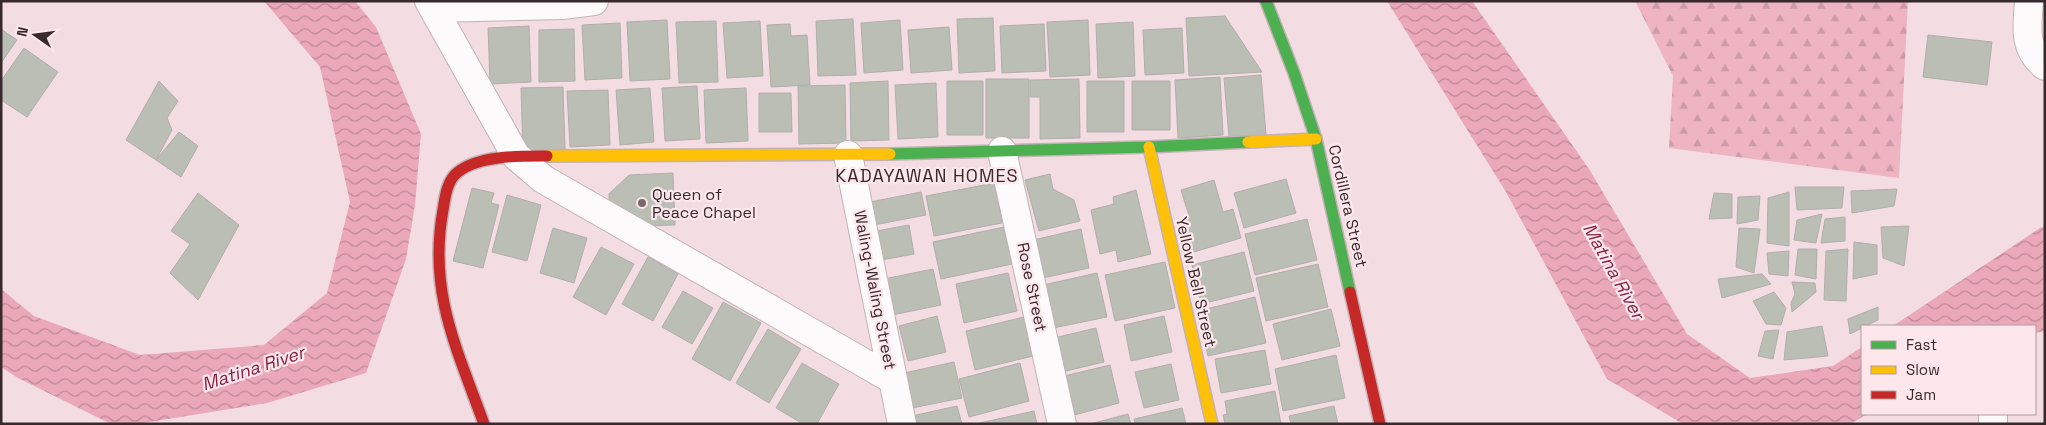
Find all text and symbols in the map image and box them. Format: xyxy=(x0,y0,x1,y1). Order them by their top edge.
north arrow xyxy=(10,10,60,60)
text: N xyxy=(13,25,32,39)
street label: Cordillera Street xyxy=(1324,143,1372,269)
district label: KADAYAWAN HOMES xyxy=(835,164,1019,187)
place label: Queen of Peace Chapel xyxy=(652,184,756,223)
marker: Queen of Peace Chapel xyxy=(636,197,648,209)
street label: Waling-Waling Street xyxy=(849,209,901,371)
street label: Yellow Bell Street xyxy=(1171,215,1221,349)
water label: Matina River xyxy=(1578,219,1651,325)
street label: Rose Street xyxy=(1012,240,1052,334)
legend xyxy=(1861,325,2036,415)
text: Fast xyxy=(1906,335,1937,354)
water label: Matina River xyxy=(199,340,309,395)
text: Slow xyxy=(1906,360,1940,379)
text: Jam xyxy=(1906,385,1936,404)

